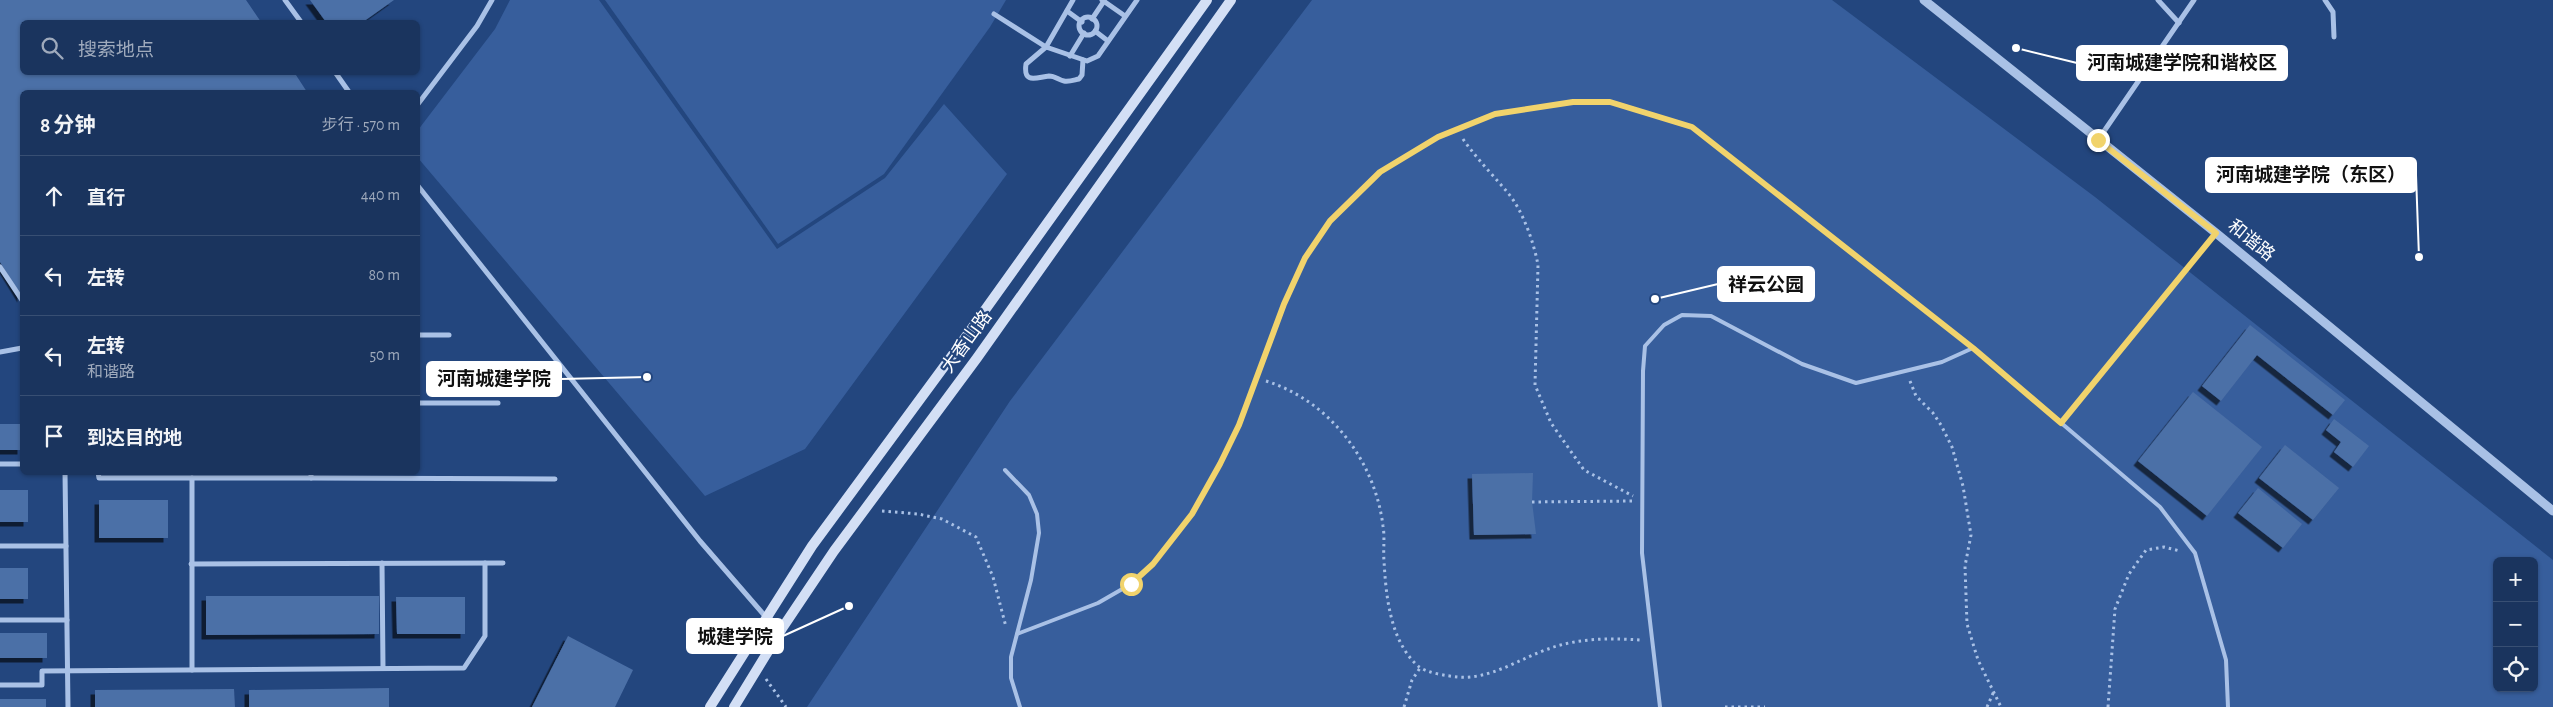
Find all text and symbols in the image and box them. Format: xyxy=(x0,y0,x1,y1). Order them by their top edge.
search box xyxy=(20,20,420,75)
icon: search xyxy=(38,34,66,62)
text: 搜索地点 xyxy=(78,41,154,60)
callout: 河南城建学院和谐校区 xyxy=(2077,46,2287,80)
text: 河南城建学院和谐校区 xyxy=(2087,52,2277,73)
text: 8 分钟 xyxy=(40,115,96,136)
text: 步行 · 570 m xyxy=(322,117,400,133)
route end xyxy=(2087,129,2110,152)
callout: 河南城建学院（东区） xyxy=(2206,158,2416,192)
text: 河南城建学院（东区） xyxy=(2216,164,2406,185)
icon: ahead xyxy=(40,182,68,210)
text: 440 m xyxy=(361,187,400,203)
text: 直行 xyxy=(87,189,125,208)
street label: 和谐路 xyxy=(2224,215,2279,265)
icon: left xyxy=(40,262,68,290)
text: 80 m xyxy=(369,267,400,283)
callout: 祥云公园 xyxy=(1718,267,1814,301)
text: 左转 xyxy=(87,269,125,288)
text: 祥云公园 xyxy=(1728,275,1804,295)
street label: 大香山路 xyxy=(937,306,995,376)
text: 左转 xyxy=(87,337,125,356)
icon: left xyxy=(40,342,68,370)
text: 50 m xyxy=(369,347,400,363)
callout: 河南城建学院 xyxy=(427,362,561,396)
text: 和谐路 xyxy=(87,364,135,380)
text: 河南城建学院 xyxy=(437,368,551,389)
icon: arrive xyxy=(40,422,68,450)
text: 到达目的地 xyxy=(87,429,182,448)
map controls xyxy=(2493,557,2538,692)
button: + xyxy=(2493,557,2538,602)
route start xyxy=(1120,573,1143,596)
button: − xyxy=(2493,602,2538,647)
callout: 城建学院 xyxy=(687,619,783,653)
text: 城建学院 xyxy=(697,626,773,647)
button: locate xyxy=(2493,647,2538,692)

